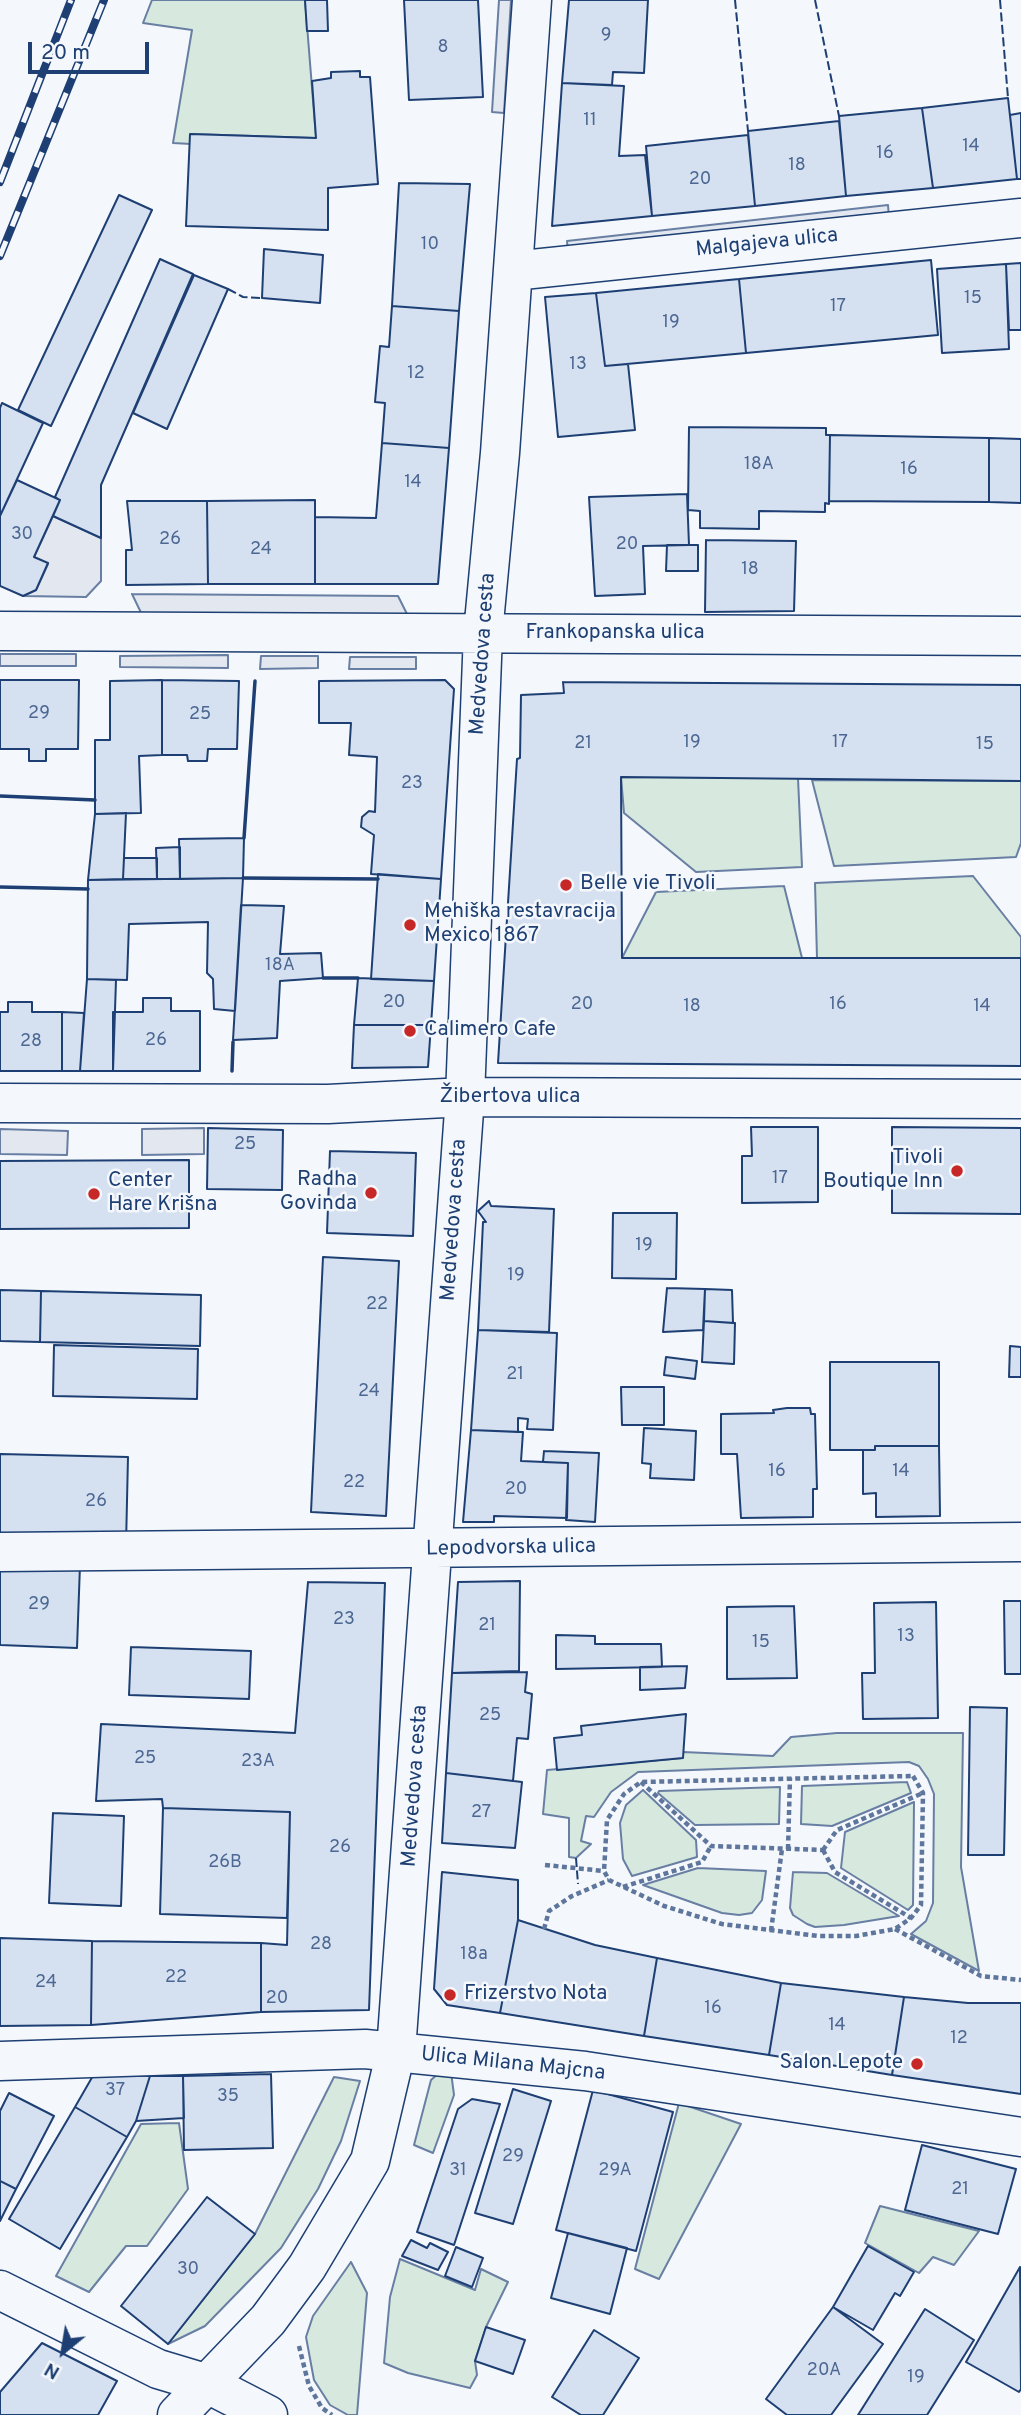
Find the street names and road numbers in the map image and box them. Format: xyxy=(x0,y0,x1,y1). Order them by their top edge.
street label: Malgajeva ulica xyxy=(695,224,839,264)
street label: Medvedova cesta xyxy=(466,572,502,736)
street label: Frankopanska ulica xyxy=(525,621,705,647)
street label: Žibertova ulica xyxy=(440,1085,580,1111)
street label: Medvedova cesta xyxy=(437,1138,473,1302)
street label: Lepodvorska ulica xyxy=(426,1535,596,1563)
street label: Medvedova cesta xyxy=(398,1704,434,1868)
street label: Ulica Milana Majcna xyxy=(420,2043,606,2087)

